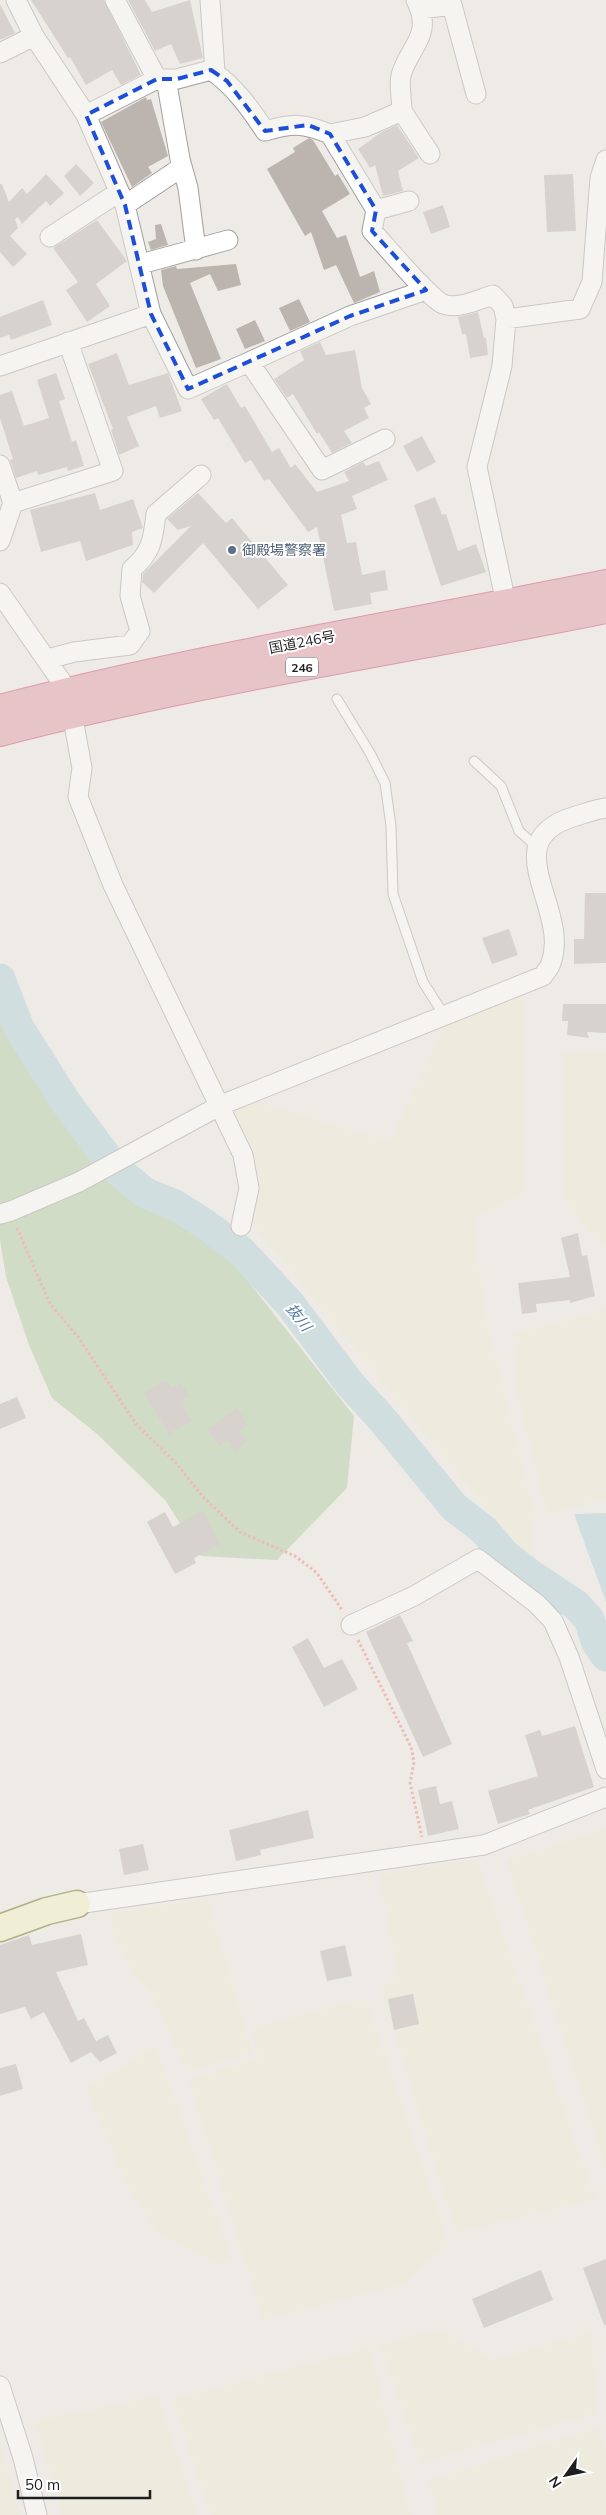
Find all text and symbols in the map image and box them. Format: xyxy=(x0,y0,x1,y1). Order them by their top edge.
place label: 御殿場警察署 xyxy=(242,541,326,559)
marker: 御殿場警察署 xyxy=(226,544,238,556)
street label: 国道246号 xyxy=(267,627,337,657)
road number: 246 xyxy=(286,658,318,676)
water label: 抜川 xyxy=(282,1299,317,1336)
north arrow xyxy=(541,2450,591,2500)
scale bar xyxy=(18,2468,150,2500)
text: N xyxy=(545,2473,566,2491)
text: 50 m xyxy=(25,2475,60,2494)

